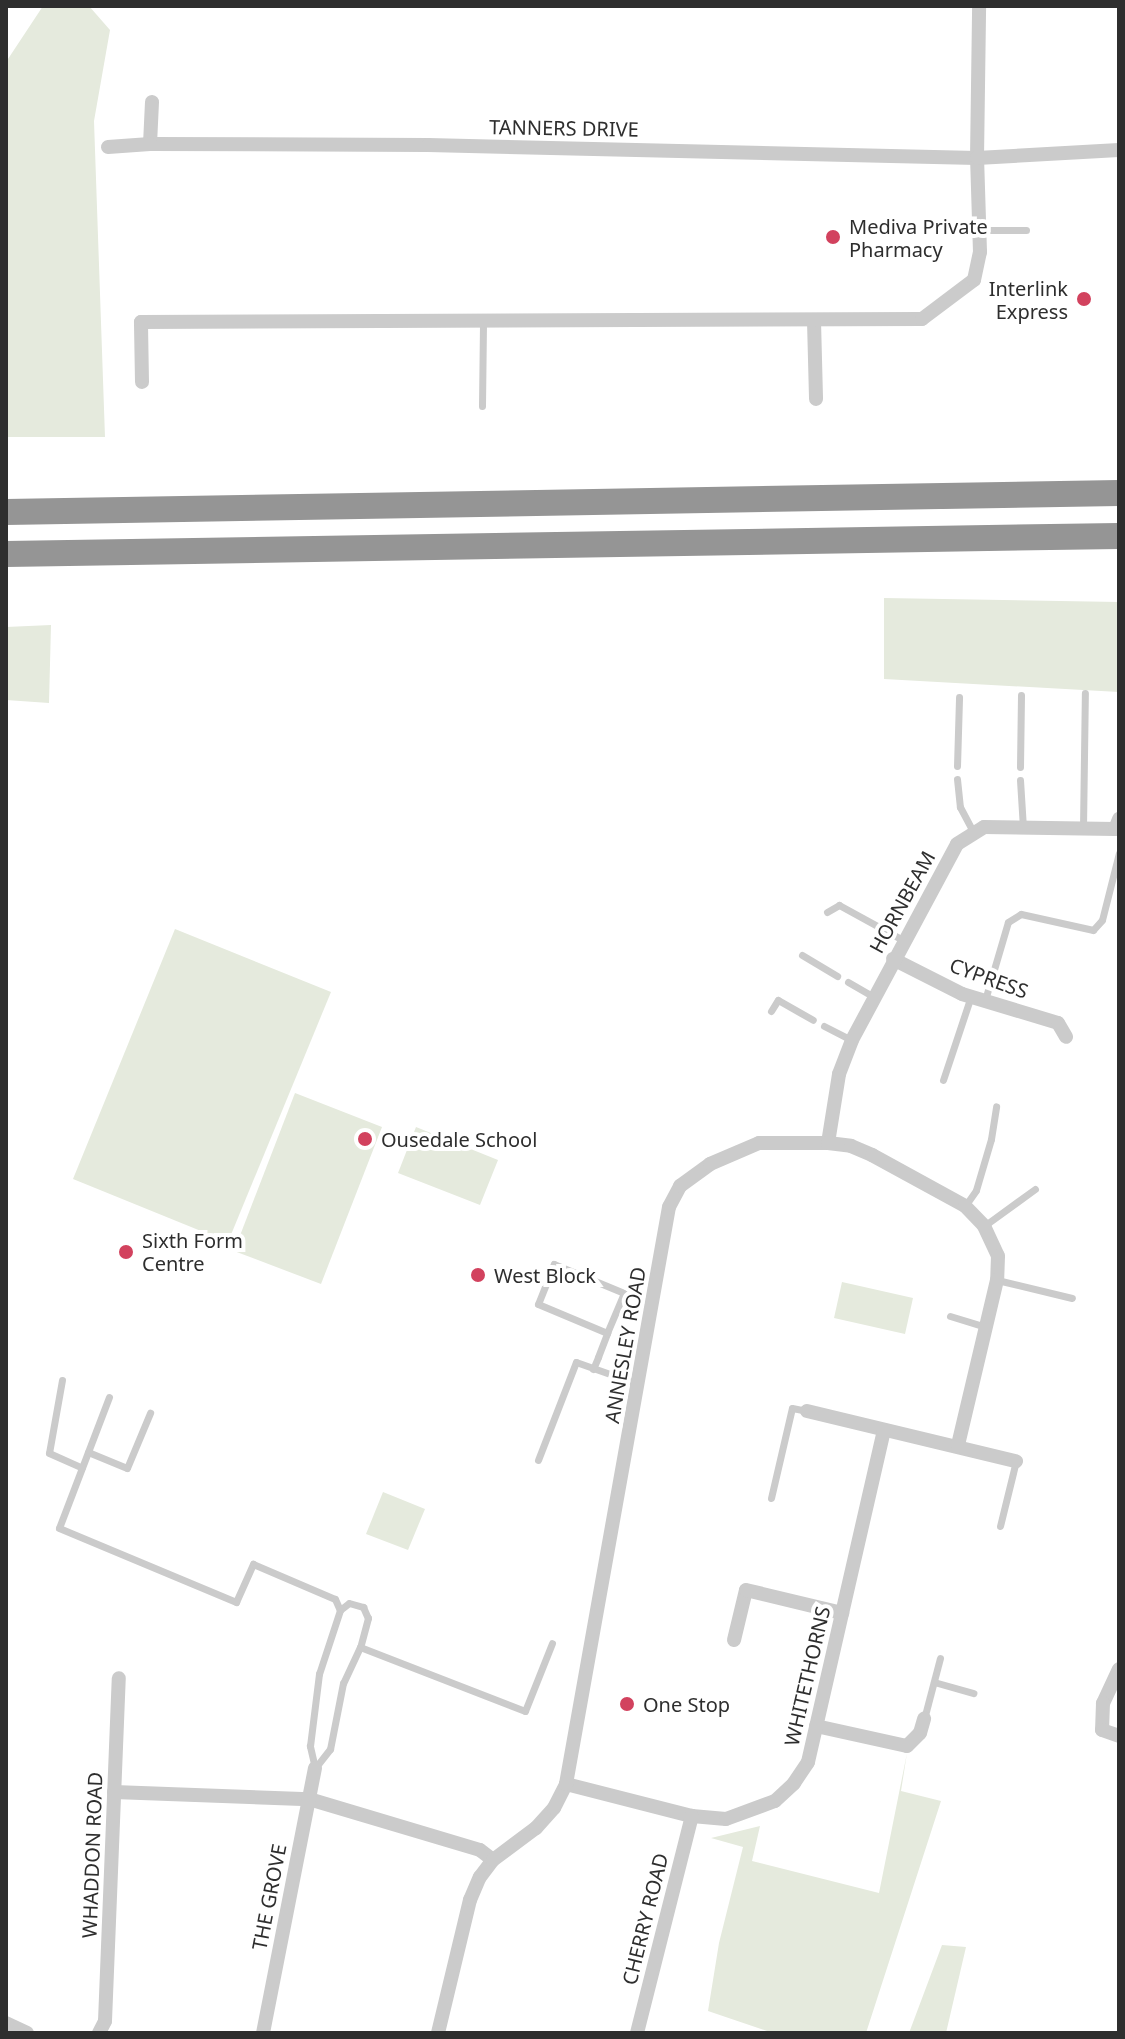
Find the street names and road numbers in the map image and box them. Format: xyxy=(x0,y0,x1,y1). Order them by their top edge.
street label: TANNERS DRIVE xyxy=(489,115,639,141)
street label: HORNBEAM xyxy=(864,847,940,957)
street label: CYPRESS xyxy=(947,953,1031,1003)
street label: ANNESLEY ROAD xyxy=(599,1265,651,1425)
street label: WHITETHORNS xyxy=(779,1604,835,1748)
street label: WHADDON ROAD xyxy=(77,1771,107,1939)
street label: THE GROVE xyxy=(247,1842,291,1952)
street label: CHERRY ROAD xyxy=(617,1851,673,1987)

